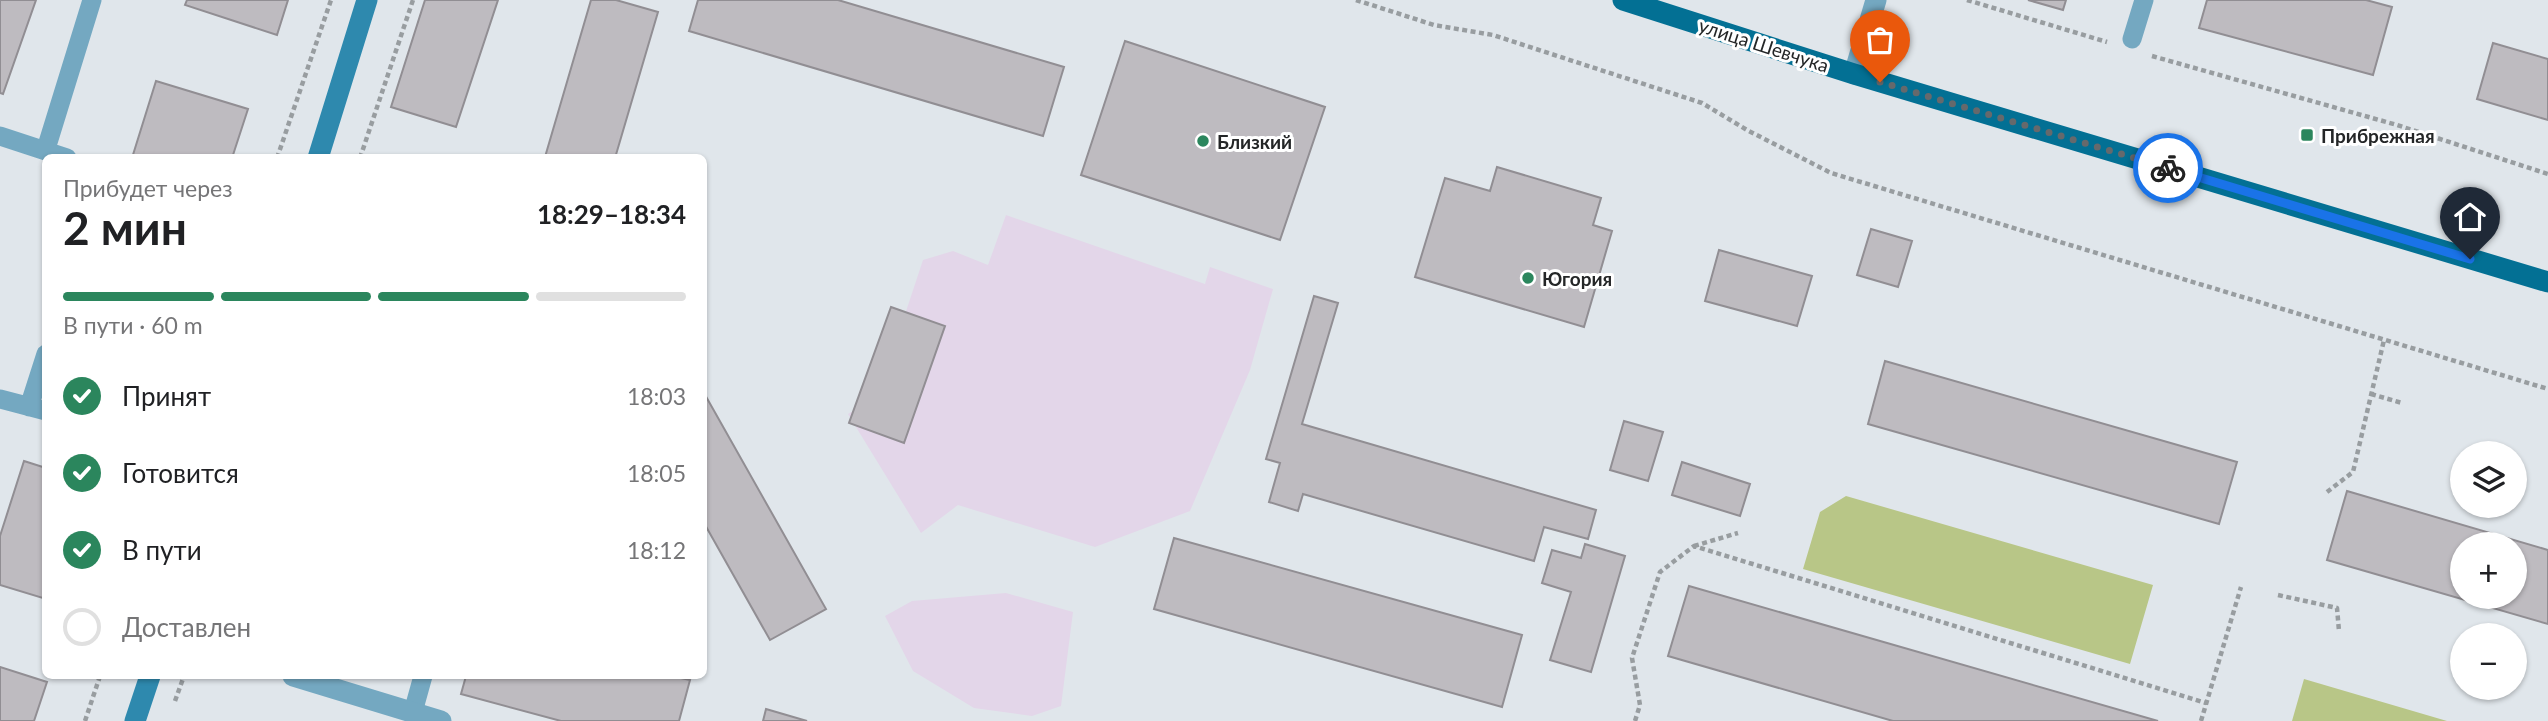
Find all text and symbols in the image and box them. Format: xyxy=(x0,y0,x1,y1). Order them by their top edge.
pin xyxy=(1850,10,1910,82)
street label: улица Шевчука xyxy=(1696,13,1832,77)
icon: bag xyxy=(1861,21,1899,59)
place label: Прибрежная xyxy=(2321,124,2435,147)
marker: Прибрежная xyxy=(2299,127,2315,143)
place label: Близкий xyxy=(1217,130,1292,153)
marker: Близкий xyxy=(1195,133,1211,149)
courier xyxy=(2133,133,2203,203)
icon: bike xyxy=(2149,149,2187,187)
text: Прибудет через xyxy=(63,174,233,202)
pin xyxy=(2440,187,2500,259)
text: 18:29–18:34 xyxy=(537,198,686,230)
icon: home xyxy=(2451,198,2489,236)
text: 2 мин xyxy=(63,200,187,255)
place label: Югория xyxy=(1542,267,1612,290)
marker: Югория xyxy=(1520,270,1536,286)
text: В пути · 60 m xyxy=(63,311,203,339)
icon: check xyxy=(63,377,101,415)
text: Принят xyxy=(122,380,211,412)
text: 18:03 xyxy=(627,382,686,410)
map controls xyxy=(2450,441,2527,700)
button: layers xyxy=(2450,441,2527,518)
icon: check xyxy=(63,454,101,492)
text: Готовится xyxy=(122,457,239,489)
text: 18:05 xyxy=(627,459,686,487)
icon: check xyxy=(63,531,101,569)
button: + xyxy=(2450,532,2527,609)
text: В пути xyxy=(122,534,202,566)
text: 18:12 xyxy=(627,536,686,564)
text: Доставлен xyxy=(122,611,251,643)
button: − xyxy=(2450,623,2527,700)

